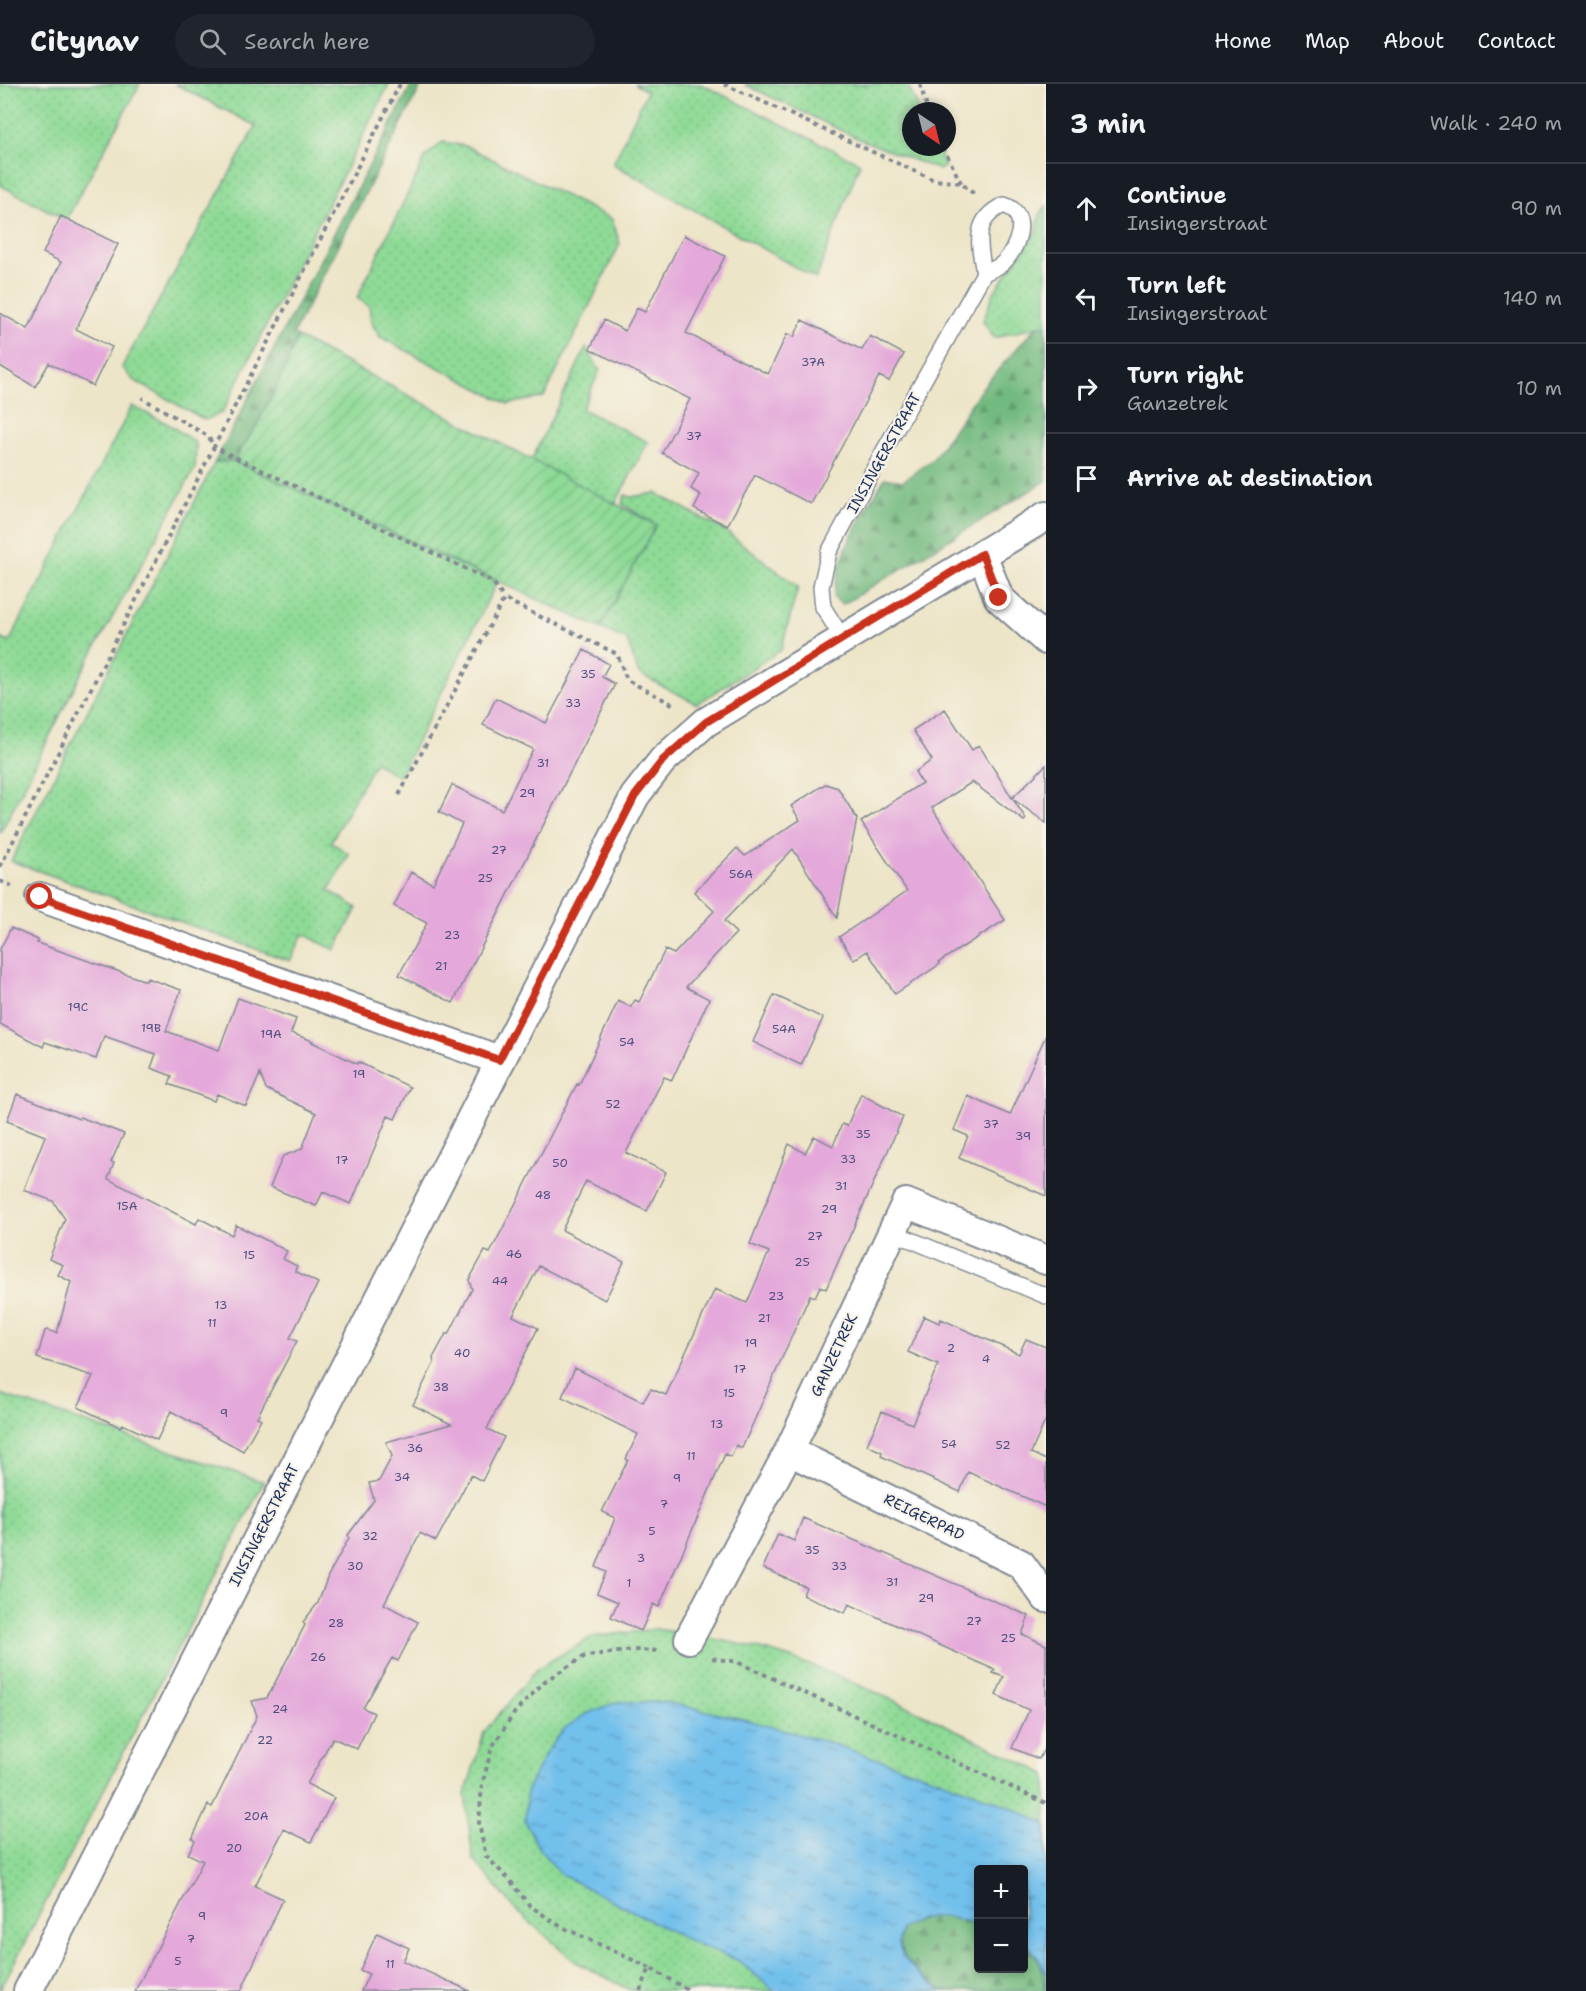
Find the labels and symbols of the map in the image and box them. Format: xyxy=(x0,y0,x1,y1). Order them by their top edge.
north arrow xyxy=(902,102,956,156)
house number: 37A xyxy=(801,354,825,370)
street label: INSINGERSTRAAT xyxy=(842,389,926,517)
house number: 37 xyxy=(686,428,702,444)
route end xyxy=(985,584,1011,610)
house number: 35 xyxy=(580,666,596,682)
house number: 33 xyxy=(565,695,581,711)
house number: 31 xyxy=(537,755,549,771)
house number: 29 xyxy=(519,785,535,801)
house number: 27 xyxy=(491,842,507,858)
house number: 56A xyxy=(729,866,753,882)
house number: 25 xyxy=(477,870,493,886)
route start xyxy=(26,883,52,909)
house number: 23 xyxy=(444,927,460,943)
house number: 21 xyxy=(435,958,447,974)
house number: 19C xyxy=(68,999,88,1015)
house number: 19B xyxy=(141,1020,161,1036)
house number: 54A xyxy=(772,1021,796,1037)
house number: 19A xyxy=(260,1026,282,1042)
house number: 54 xyxy=(619,1034,635,1050)
house number: 19 xyxy=(353,1066,365,1082)
house number: 52 xyxy=(605,1096,621,1112)
house number: 37 xyxy=(983,1116,999,1132)
house number: 35 xyxy=(855,1126,871,1142)
house number: 39 xyxy=(1015,1128,1031,1144)
house number: 33 xyxy=(840,1151,856,1167)
house number: 17 xyxy=(336,1152,348,1168)
house number: 50 xyxy=(552,1155,568,1171)
house number: 31 xyxy=(835,1178,847,1194)
house number: 48 xyxy=(535,1187,551,1203)
house number: 15A xyxy=(117,1198,138,1214)
house number: 29 xyxy=(821,1201,837,1217)
house number: 27 xyxy=(807,1228,823,1244)
house number: 46 xyxy=(506,1246,522,1262)
house number: 15 xyxy=(243,1247,255,1263)
house number: 25 xyxy=(794,1254,810,1270)
house number: 44 xyxy=(492,1273,508,1289)
house number: 23 xyxy=(768,1288,784,1304)
house number: 13 xyxy=(215,1297,227,1313)
house number: 21 xyxy=(758,1310,770,1326)
street label: GANZETREK xyxy=(806,1310,862,1400)
house number: 11 xyxy=(207,1315,217,1331)
house number: 19 xyxy=(745,1335,757,1351)
house number: 2 xyxy=(947,1340,955,1356)
house number: 40 xyxy=(454,1345,470,1361)
house number: 4 xyxy=(982,1351,990,1367)
house number: 17 xyxy=(734,1361,746,1377)
house number: 38 xyxy=(433,1379,449,1395)
house number: 15 xyxy=(723,1385,735,1401)
house number: 9 xyxy=(220,1405,228,1421)
house number: 13 xyxy=(711,1416,723,1432)
house number: 54 xyxy=(941,1436,957,1452)
house number: 52 xyxy=(995,1437,1011,1453)
house number: 36 xyxy=(407,1440,423,1456)
house number: 11 xyxy=(686,1448,696,1464)
street label: INSINGERSTRAAT xyxy=(224,1460,304,1590)
house number: 34 xyxy=(394,1469,410,1485)
house number: 9 xyxy=(673,1470,681,1486)
street label: REIGERPAD xyxy=(880,1489,968,1545)
house number: 7 xyxy=(660,1496,668,1512)
house number: 5 xyxy=(648,1523,656,1539)
house number: 32 xyxy=(362,1528,378,1544)
house number: 35 xyxy=(804,1542,820,1558)
house number: 3 xyxy=(637,1550,645,1566)
house number: 30 xyxy=(347,1558,363,1574)
house number: 33 xyxy=(831,1558,847,1574)
house number: 31 xyxy=(886,1574,898,1590)
house number: 1 xyxy=(626,1575,632,1591)
house number: 29 xyxy=(918,1590,934,1606)
house number: 27 xyxy=(966,1613,982,1629)
house number: 28 xyxy=(328,1615,344,1631)
house number: 25 xyxy=(1000,1630,1016,1646)
house number: 26 xyxy=(310,1649,326,1665)
house number: 24 xyxy=(272,1701,288,1717)
house number: 22 xyxy=(257,1732,273,1748)
house number: 20A xyxy=(243,1808,269,1824)
house number: 20 xyxy=(226,1840,242,1856)
house number: 9 xyxy=(198,1908,206,1924)
house number: 7 xyxy=(187,1931,195,1947)
house number: 5 xyxy=(174,1953,182,1969)
house number: 11 xyxy=(385,1956,395,1972)

